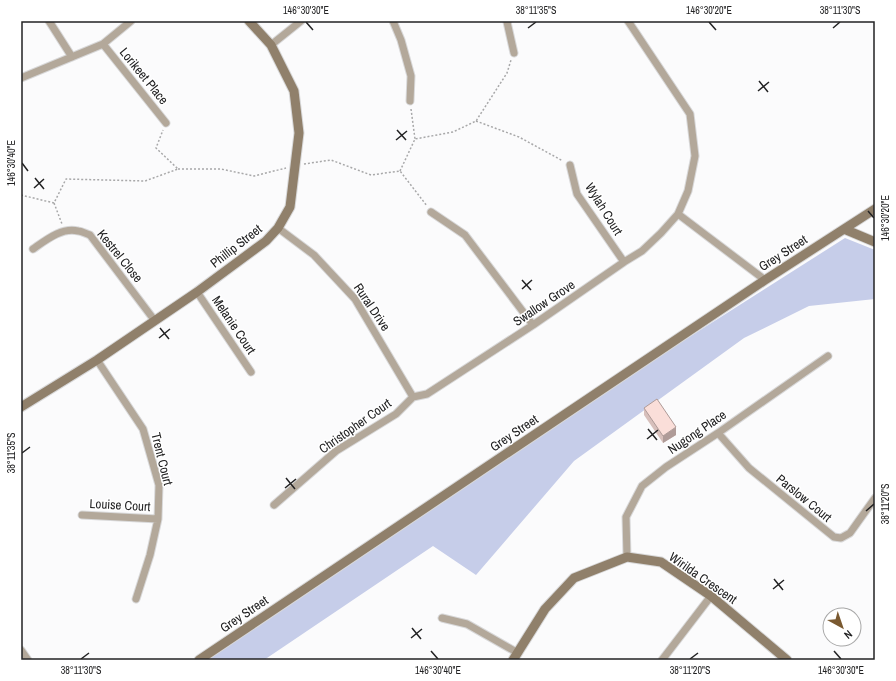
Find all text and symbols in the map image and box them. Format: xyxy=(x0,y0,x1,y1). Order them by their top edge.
text: 146°30'30"E xyxy=(283,4,329,17)
text: 38°11'35"S xyxy=(516,4,557,17)
text: 146°30'20"E xyxy=(686,4,732,17)
text: 38°11'30"S xyxy=(820,4,861,17)
street label: Lorikeet Place xyxy=(116,44,172,108)
text: 146°30'40"E xyxy=(5,140,18,186)
street label: Wylah Court xyxy=(581,180,627,238)
text: 146°30'20"E xyxy=(879,195,892,241)
street label: Phillip Street xyxy=(207,220,265,271)
street label: Kestrel Close xyxy=(93,226,147,286)
street label: Grey Street xyxy=(756,231,811,275)
street label: Swallow Grove xyxy=(510,276,578,330)
street label: Rural Drive xyxy=(350,280,394,334)
street label: Melanie Court xyxy=(208,292,260,358)
street label: Christopher Court xyxy=(315,395,395,457)
street label: Nugong Place xyxy=(664,406,730,458)
street label: Grey Street xyxy=(487,411,541,455)
street label: Trent Court xyxy=(147,431,177,487)
text: 38°11'35"S xyxy=(5,432,18,473)
street label: Parslow Court xyxy=(773,470,835,526)
text: 38°11'20"S xyxy=(879,483,892,524)
street label: Louise Court xyxy=(89,495,151,515)
street label: Wirilda Crescent xyxy=(666,548,740,608)
street label: Grey Street xyxy=(217,592,271,636)
north arrow xyxy=(822,607,862,647)
text: N xyxy=(841,627,855,642)
text: 38°11'30"S xyxy=(61,664,102,677)
text: 146°30'40"E xyxy=(415,664,461,677)
text: 38°11'20"S xyxy=(670,664,711,677)
text: 146°30'30"E xyxy=(818,664,864,677)

